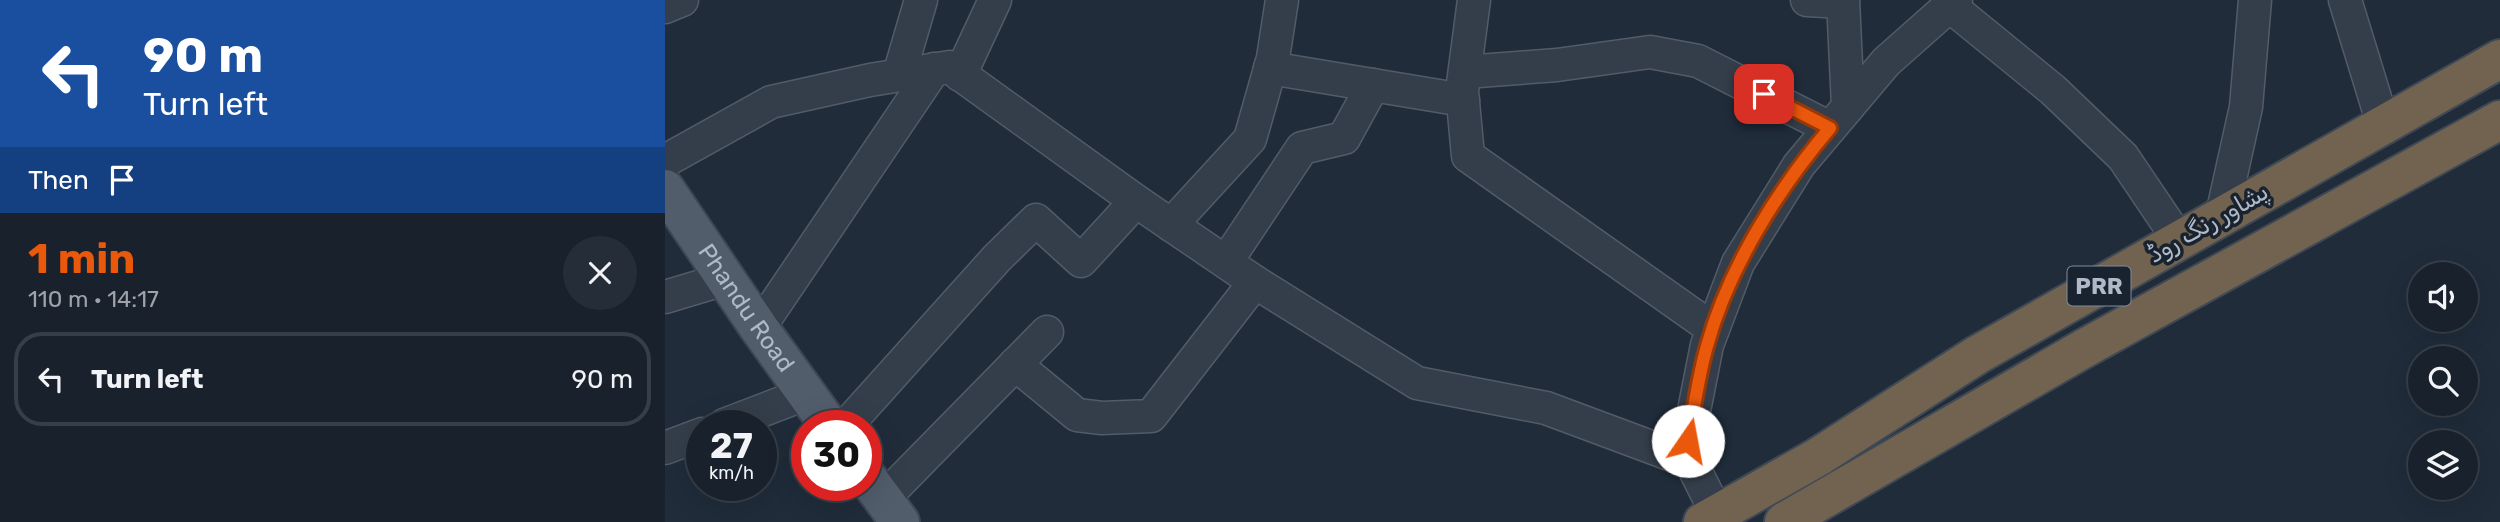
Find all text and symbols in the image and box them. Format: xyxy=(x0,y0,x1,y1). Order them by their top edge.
text: 90 m xyxy=(143,26,263,84)
icon: left xyxy=(28,28,119,119)
pin xyxy=(1734,64,1794,124)
icon: arrive xyxy=(1745,75,1783,113)
text: Turn left xyxy=(143,85,268,123)
icon: arrive xyxy=(103,161,141,199)
text: Then xyxy=(28,165,89,196)
street label: پشاور رنگ روڈ xyxy=(2143,177,2274,270)
text: 1 min xyxy=(28,234,135,284)
button: close xyxy=(563,236,637,310)
street label: Phandu Road xyxy=(692,239,800,377)
map controls xyxy=(2408,262,2478,500)
button: sound xyxy=(2408,262,2478,332)
road number: PRR xyxy=(2067,266,2131,306)
text: 110 m · 14:17 xyxy=(28,285,159,313)
button: search xyxy=(2408,346,2478,416)
icon: left xyxy=(32,360,70,398)
text: Turn left xyxy=(91,364,203,395)
text: 90 m xyxy=(572,364,633,395)
position arrow xyxy=(1651,404,1725,478)
speed limit sign: 30 xyxy=(791,410,882,501)
text: 27 xyxy=(710,425,753,467)
button: layers xyxy=(2408,430,2478,500)
text: km/h xyxy=(709,462,754,484)

